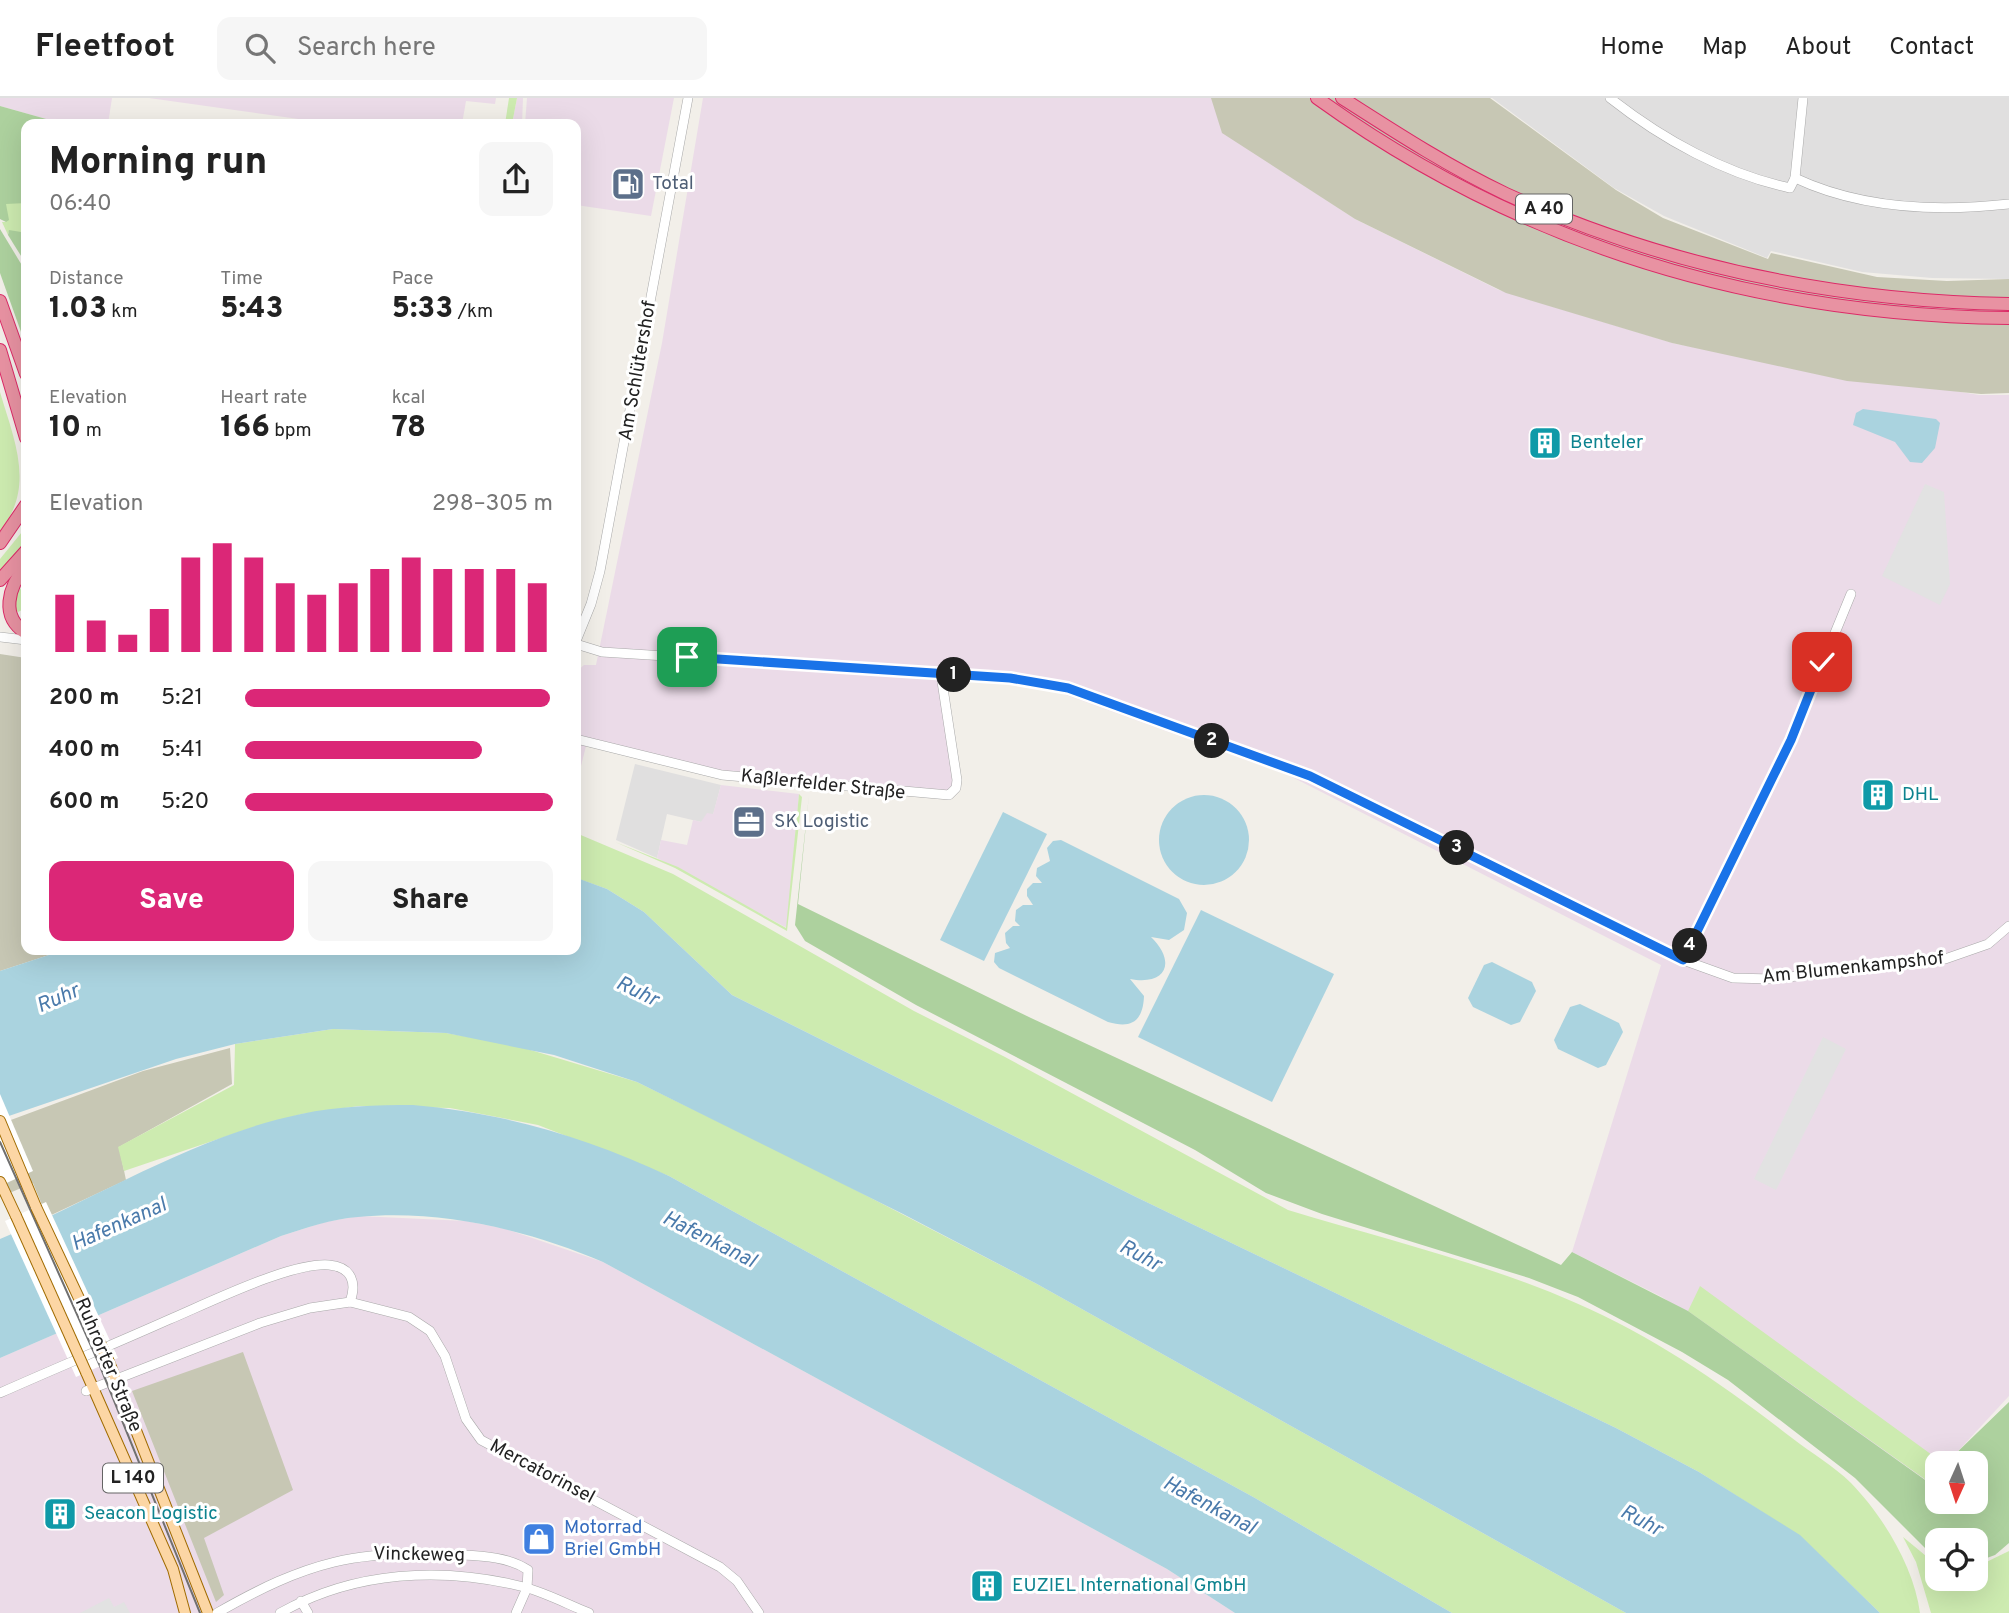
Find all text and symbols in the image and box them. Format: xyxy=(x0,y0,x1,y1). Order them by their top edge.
search box xyxy=(217,17,707,80)
text: Fleetfoot xyxy=(35,27,175,69)
icon: search xyxy=(241,29,279,67)
text: Search here xyxy=(297,32,436,65)
text: Home xyxy=(1600,33,1664,63)
text: Map xyxy=(1702,33,1747,63)
text: About xyxy=(1785,33,1851,63)
text: Contact xyxy=(1889,33,1974,63)
text: Morning run xyxy=(49,139,267,188)
button: share xyxy=(479,142,553,216)
fuel station icon: Total xyxy=(609,165,647,203)
place label: Total xyxy=(652,172,694,196)
text: 06:40 xyxy=(49,190,112,219)
road number: A 40 xyxy=(1516,194,1572,224)
text: Distance xyxy=(49,267,124,291)
text: Time xyxy=(220,267,263,291)
text: Pace xyxy=(392,267,433,291)
text: 1.03 xyxy=(49,291,107,328)
text: 5:43 xyxy=(220,291,284,328)
text: 5:33 xyxy=(392,291,453,328)
street label: Am Schlütershof xyxy=(614,299,662,443)
text: km xyxy=(107,300,138,324)
text: /km xyxy=(453,300,493,324)
text: Elevation xyxy=(49,386,127,410)
text: Heart rate xyxy=(220,386,307,410)
text: kcal xyxy=(392,386,425,410)
text: 10 xyxy=(49,410,81,447)
text: 166 xyxy=(220,410,270,447)
text: 78 xyxy=(392,410,426,447)
text: m xyxy=(81,419,102,443)
text: bpm xyxy=(270,419,312,443)
building icon: Benteler xyxy=(1526,424,1564,462)
place label: Benteler xyxy=(1570,431,1644,455)
text: Elevation xyxy=(49,490,144,519)
text: 298–305 m xyxy=(432,490,553,519)
pin xyxy=(657,627,717,687)
pin xyxy=(1792,632,1852,692)
icon: arrive xyxy=(668,638,706,676)
icon: check xyxy=(1803,643,1841,681)
pin: 1 xyxy=(936,658,972,692)
text: 1 xyxy=(950,662,957,686)
text: 200 m xyxy=(49,684,119,713)
text: 5:21 xyxy=(161,684,203,713)
pin: 2 xyxy=(1194,724,1230,758)
text: 2 xyxy=(1206,728,1217,752)
text: 400 m xyxy=(49,736,120,765)
text: 5:41 xyxy=(161,736,203,765)
street label: Kaßlerfelder Straße xyxy=(740,764,906,806)
building icon: DHL xyxy=(1859,776,1897,814)
place label: DHL xyxy=(1902,783,1939,807)
text: 600 m xyxy=(49,788,119,817)
text: 5:20 xyxy=(161,788,209,817)
office icon: SK Logistic xyxy=(730,803,768,841)
place label: SK Logistic xyxy=(774,810,869,834)
pin: 3 xyxy=(1440,830,1474,866)
text: 3 xyxy=(1451,835,1462,859)
button: Save xyxy=(49,861,294,941)
button: Share xyxy=(308,861,553,941)
pin: 4 xyxy=(1672,928,1708,964)
text: 4 xyxy=(1683,933,1696,957)
street label: Am Blumenkampshof xyxy=(1761,946,1946,989)
water label: Ruhr xyxy=(611,970,664,1015)
water label: Ruhr xyxy=(32,977,85,1020)
water label: Hafenkanal xyxy=(67,1191,172,1258)
water label: Hafenkanal xyxy=(658,1205,762,1276)
water label: Ruhr xyxy=(1114,1234,1167,1279)
street label: Ruhrorter Straße xyxy=(69,1294,147,1436)
street label: Mercatorinsel xyxy=(485,1434,599,1510)
north arrow xyxy=(1925,1451,1988,1514)
map controls xyxy=(1925,1451,1988,1591)
road number: L 140 xyxy=(103,1464,163,1492)
water label: Hafenkanal xyxy=(1158,1470,1262,1542)
building icon: Seacon Logistic xyxy=(41,1495,79,1533)
water label: Ruhr xyxy=(1615,1499,1668,1544)
place label: Seacon Logistic xyxy=(84,1502,218,1526)
place label: Motorrad Briel GmbH xyxy=(564,1516,661,1562)
shop icon: Motorrad Briel GmbH xyxy=(520,1520,558,1558)
button: locate xyxy=(1925,1528,1988,1591)
street label: Vinckeweg xyxy=(373,1542,465,1568)
building icon: EUZIEL International GmbH xyxy=(968,1567,1006,1605)
place label: EUZIEL International GmbH xyxy=(1012,1574,1247,1598)

